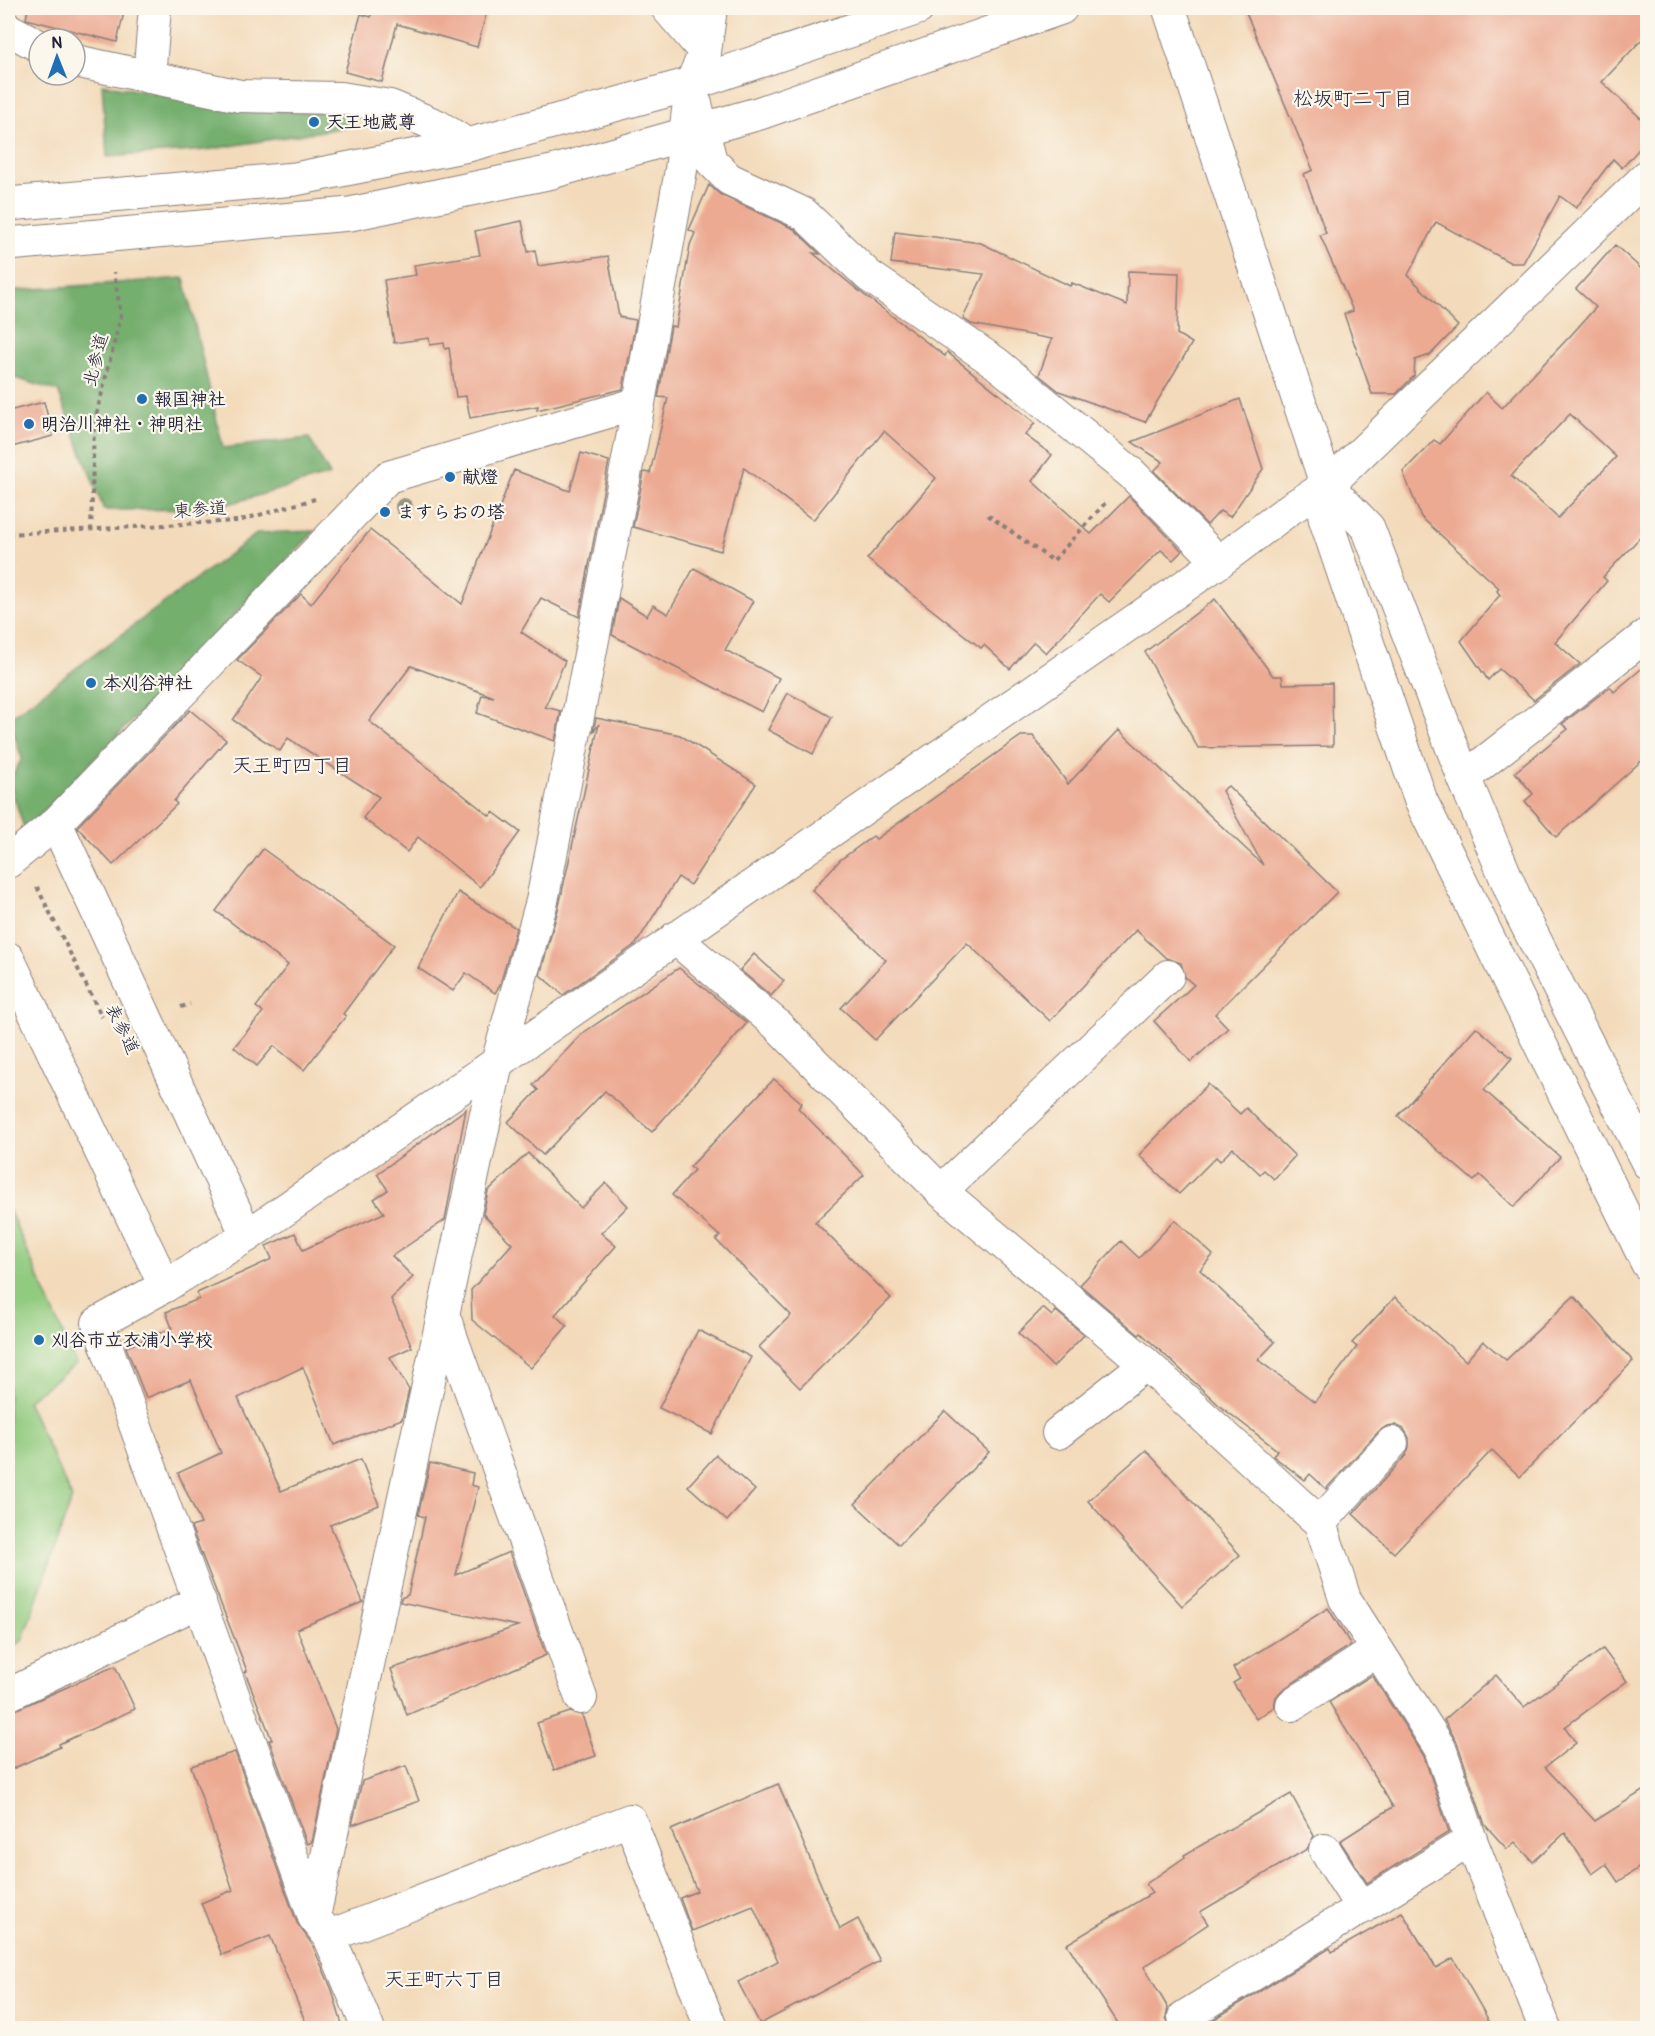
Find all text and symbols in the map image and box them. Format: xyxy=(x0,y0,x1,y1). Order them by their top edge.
north arrow xyxy=(27,27,87,87)
text: N xyxy=(51,33,63,53)
district label: 松坂町二丁目 xyxy=(1293,86,1413,111)
place label: 天王地蔵尊 xyxy=(326,111,416,134)
marker: 天王地蔵尊 xyxy=(307,115,321,129)
street label: 北参道 xyxy=(78,331,114,389)
place label: 報国神社 xyxy=(154,388,226,411)
marker: 報国神社 xyxy=(135,392,149,406)
place label: 明治川神社・神明社 xyxy=(41,413,203,436)
marker: 明治川神社・神明社 xyxy=(22,417,36,431)
place label: 献燈 xyxy=(462,466,498,489)
marker: 献燈 xyxy=(443,470,457,484)
street label: 東参道 xyxy=(172,497,228,523)
place label: ますらおの塔 xyxy=(397,501,505,524)
marker: ますらおの塔 xyxy=(378,505,392,519)
place label: 本刈谷神社 xyxy=(103,672,193,695)
marker: 本刈谷神社 xyxy=(84,676,98,690)
district label: 天王町四丁目 xyxy=(232,753,352,778)
street label: 表参道 xyxy=(100,1000,144,1058)
place label: 刈谷市立衣浦小学校 xyxy=(51,1329,213,1352)
marker: 刈谷市立衣浦小学校 xyxy=(32,1333,46,1347)
district label: 天王町六丁目 xyxy=(384,1967,504,1992)

